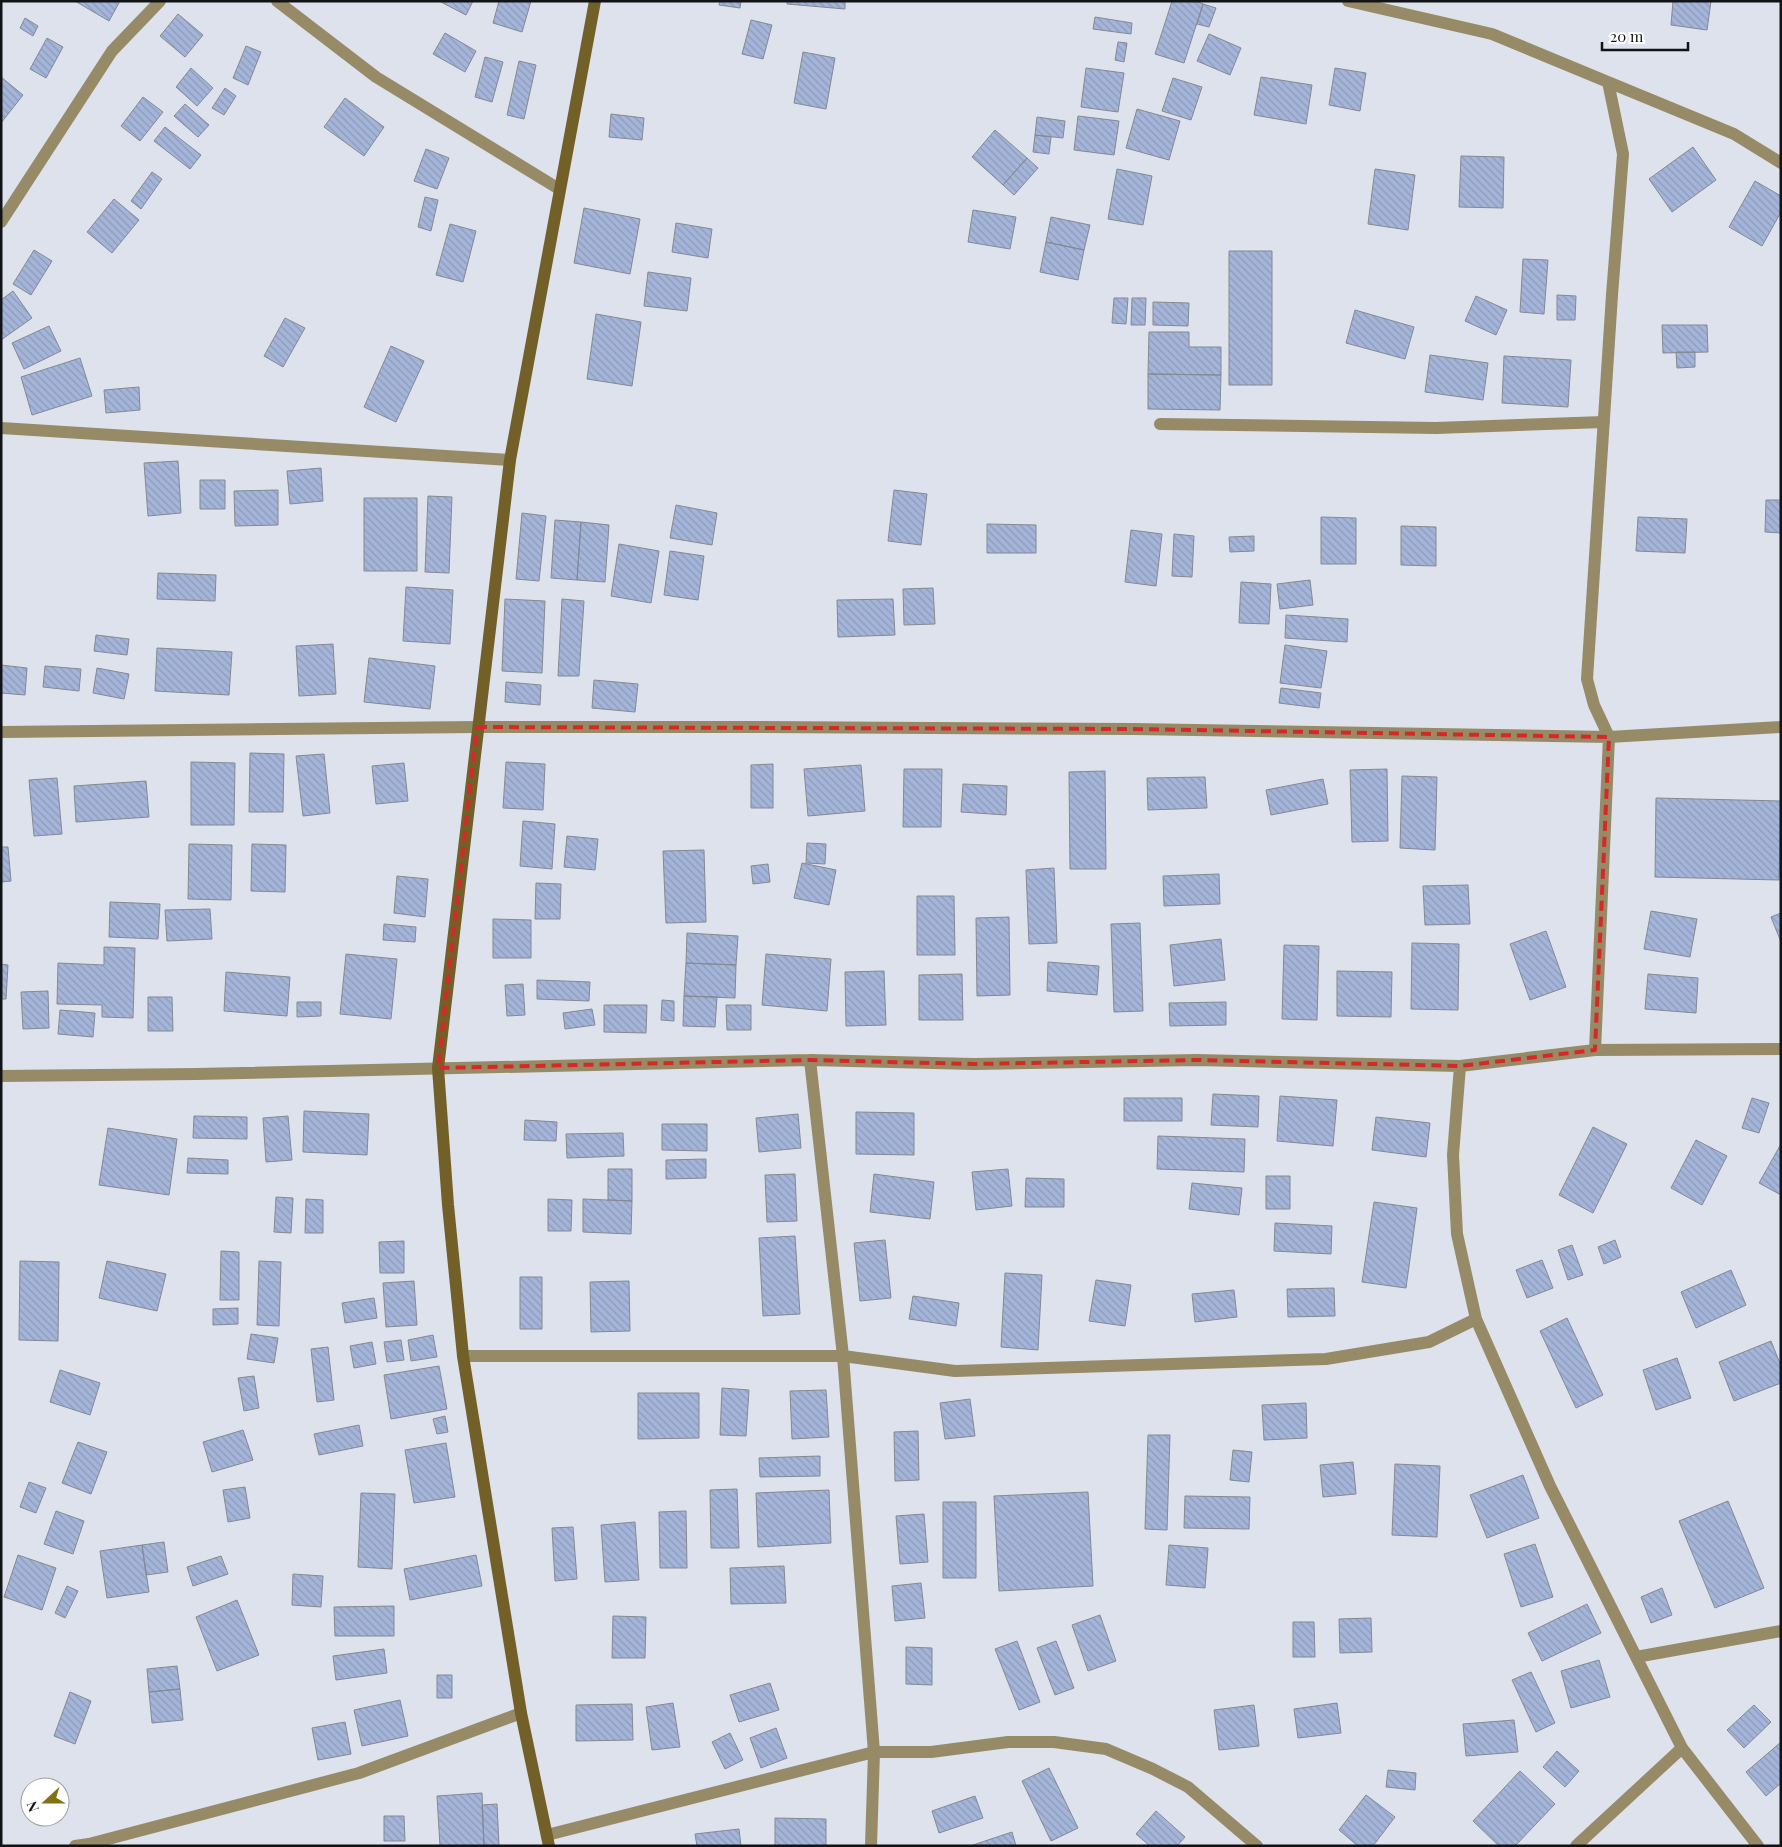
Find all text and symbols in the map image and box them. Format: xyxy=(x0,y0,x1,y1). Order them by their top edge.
scale bar xyxy=(1602,20,1688,52)
text: 20 m xyxy=(1610,26,1644,46)
north arrow xyxy=(20,1777,70,1827)
text: N xyxy=(22,1799,43,1815)

